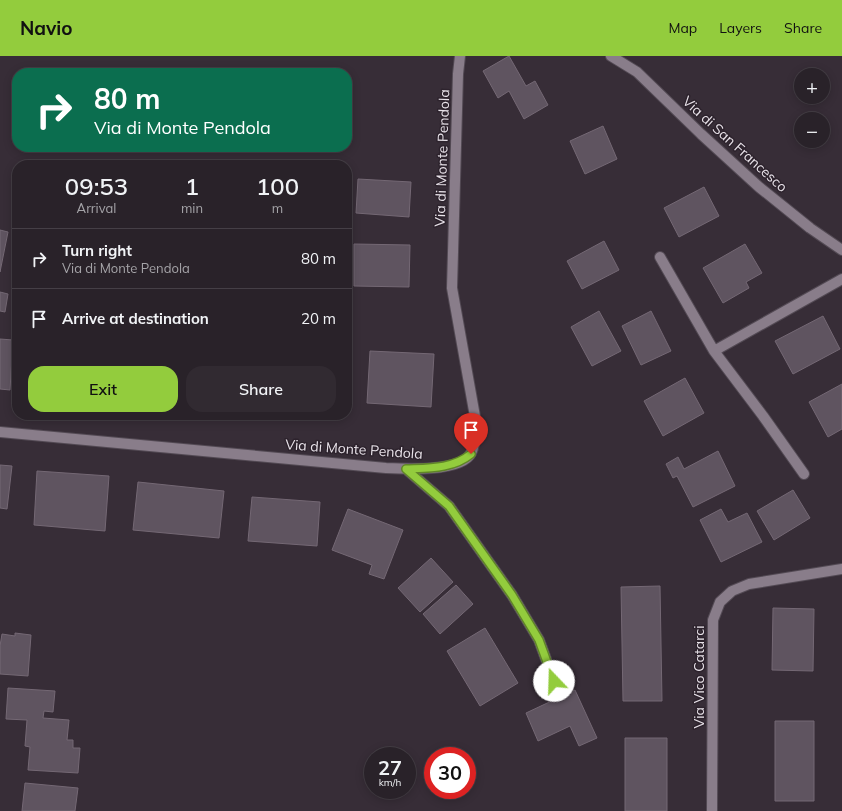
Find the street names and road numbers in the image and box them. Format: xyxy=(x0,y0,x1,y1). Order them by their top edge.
street label: Via di Monte Pendola xyxy=(431,89,453,227)
street label: Via di San Francesco xyxy=(679,92,791,196)
street label: Via di Monte Pendola xyxy=(285,435,423,463)
street label: Via Vico Catarci xyxy=(690,625,708,729)

